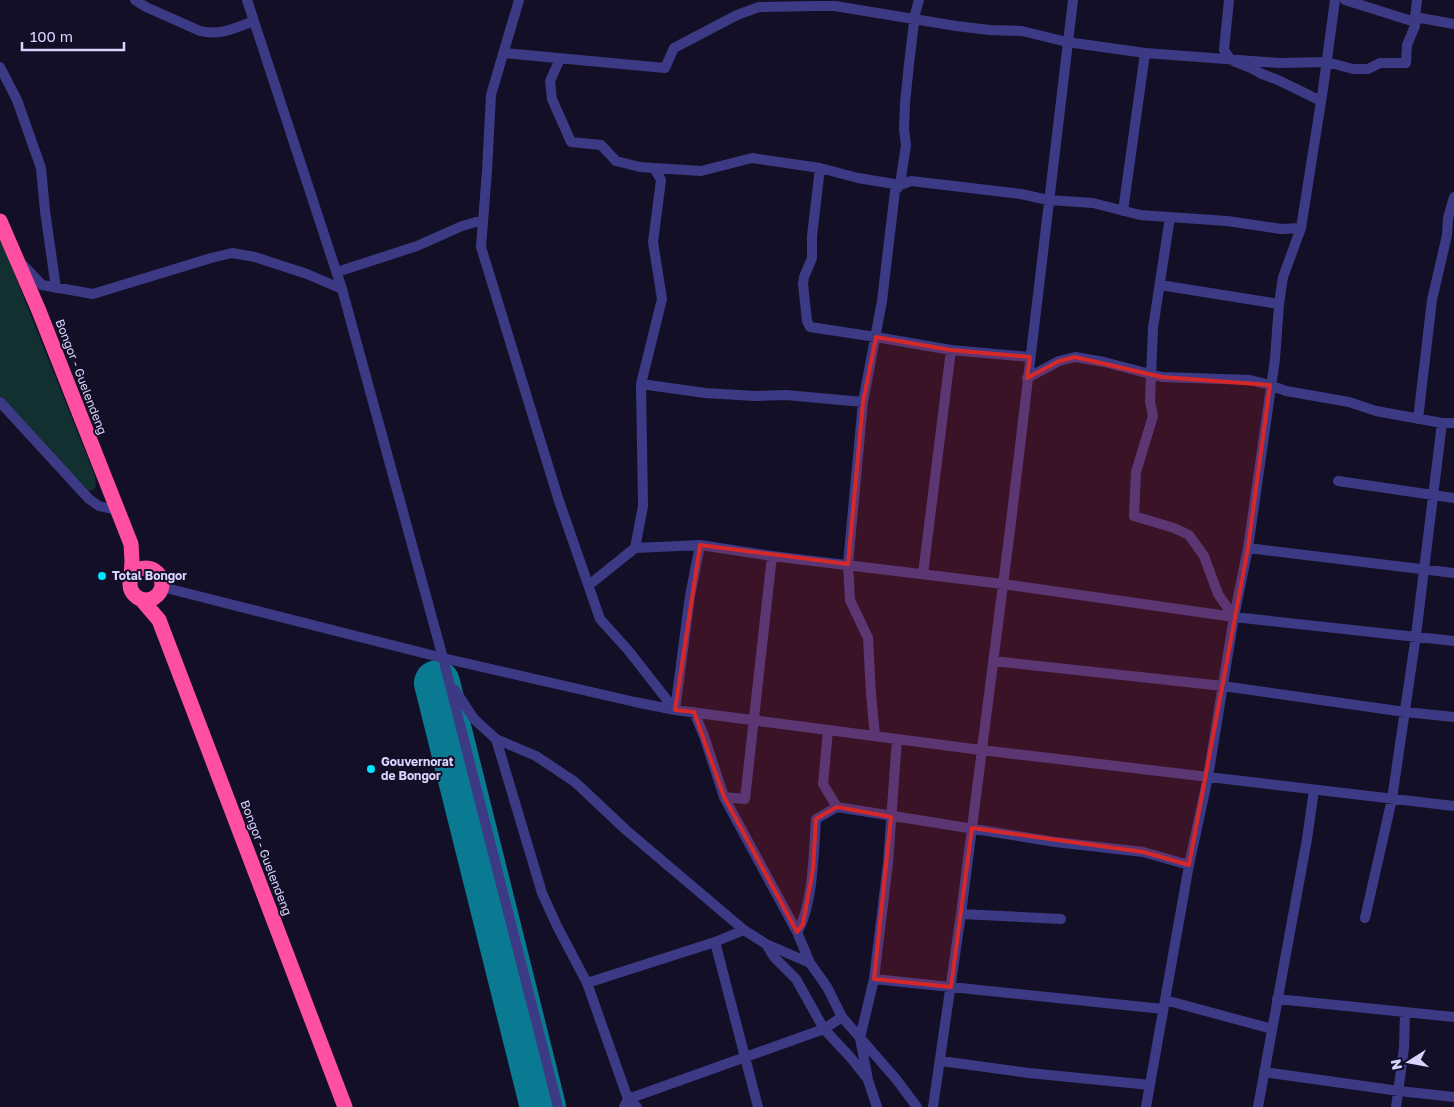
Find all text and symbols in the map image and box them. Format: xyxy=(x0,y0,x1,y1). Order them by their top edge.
scale bar xyxy=(22,20,125,52)
text: 100 m xyxy=(30,27,73,45)
street label: Bongor - Guelendeng xyxy=(53,317,110,437)
place label: Total Bongor xyxy=(112,568,187,583)
marker: Total Bongor xyxy=(96,570,108,582)
place label: Gouvernorat de Bongor xyxy=(381,754,454,783)
marker: Gouvernorat de Bongor xyxy=(365,763,377,775)
street label: Bongor - Guelendeng xyxy=(238,798,295,918)
north arrow xyxy=(1384,1037,1434,1087)
text: N xyxy=(1386,1058,1405,1071)

